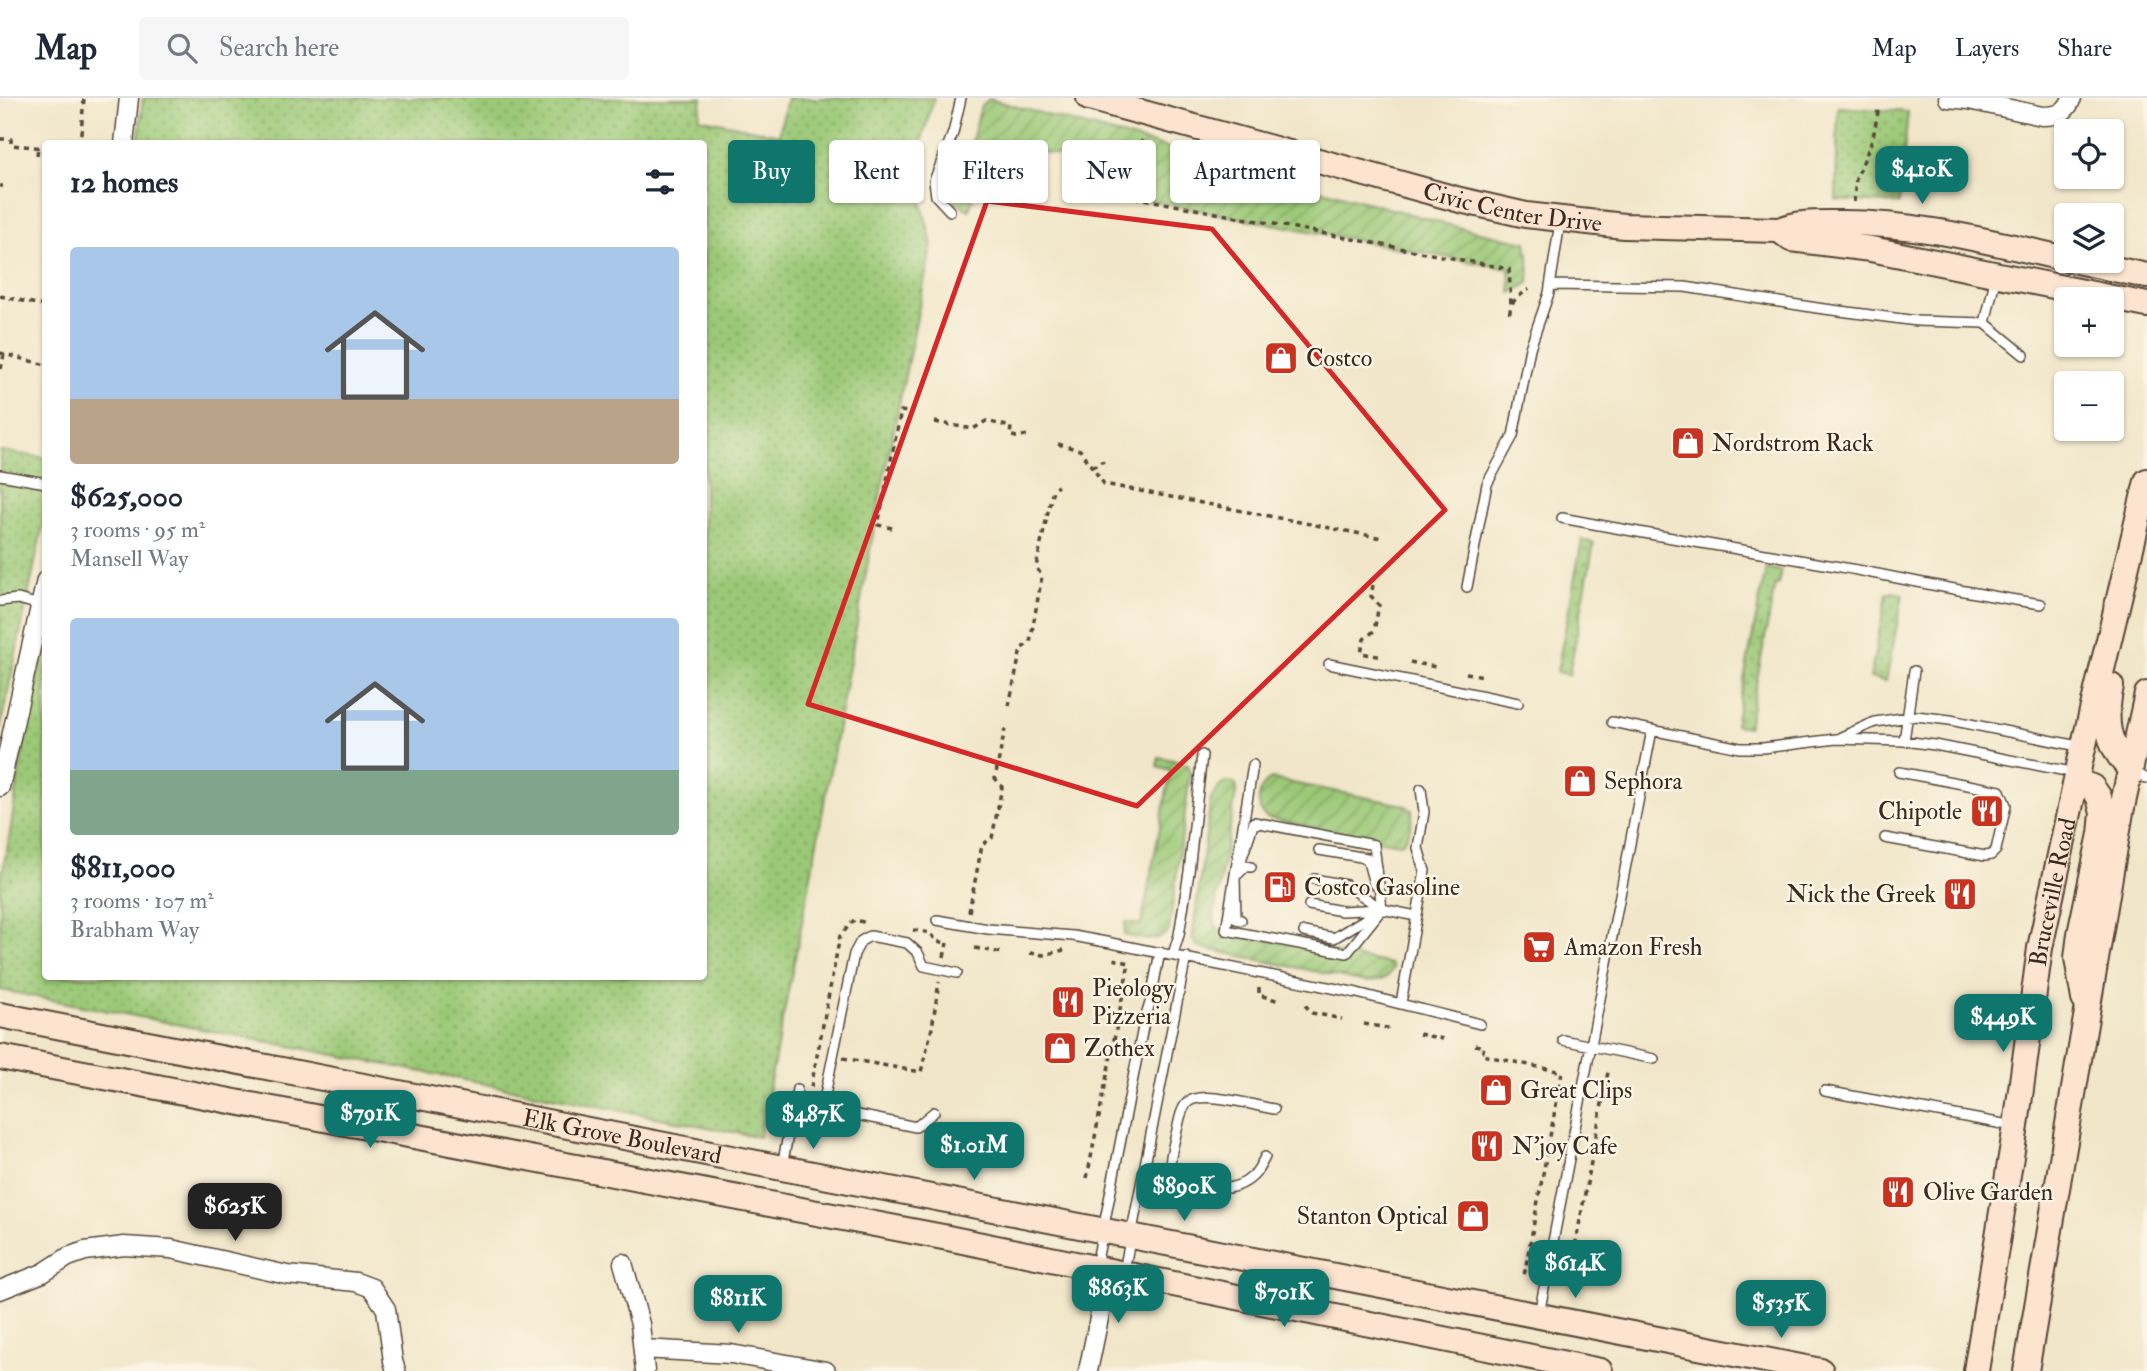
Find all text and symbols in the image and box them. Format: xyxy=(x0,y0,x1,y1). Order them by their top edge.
search box xyxy=(139,17,629,80)
text: Map xyxy=(35,28,97,69)
icon: search xyxy=(163,29,201,67)
text: Search here xyxy=(219,32,339,64)
text: Map xyxy=(1872,33,1917,64)
text: Layers xyxy=(1955,33,2019,64)
text: Share xyxy=(2057,33,2112,64)
map controls xyxy=(2054,119,2124,441)
button: locate xyxy=(2054,119,2124,189)
chip: Buy xyxy=(728,140,815,203)
chip: Rent xyxy=(829,140,924,203)
chip: Filters xyxy=(938,140,1048,203)
chip: New xyxy=(1062,140,1156,203)
chip: Apartment xyxy=(1170,140,1320,203)
pin: $410K xyxy=(1873,146,1971,206)
text: $410K xyxy=(1891,154,1953,183)
icon: filters xyxy=(641,163,679,201)
text: 12 homes xyxy=(70,164,178,201)
street label: Civic Center Drive xyxy=(1419,176,1604,239)
button: layers xyxy=(2054,203,2124,273)
button: + xyxy=(2054,287,2124,357)
icon: home xyxy=(312,292,438,418)
shop icon: Costco xyxy=(1262,339,1300,377)
place label: Costco xyxy=(1306,343,1372,374)
button: − xyxy=(2054,371,2124,441)
shop icon: Nordstrom Rack xyxy=(1669,424,1707,462)
place label: Nordstrom Rack xyxy=(1712,428,1874,459)
text: $625,000 xyxy=(70,478,183,515)
text: 3 rooms · 95 m² xyxy=(70,515,205,544)
text: Mansell Way xyxy=(70,544,188,573)
icon: home xyxy=(312,663,438,789)
shop icon: Sephora xyxy=(1561,762,1599,800)
place label: Sephora xyxy=(1604,766,1683,797)
restaurant icon: Chipotle xyxy=(1968,792,2006,830)
place label: Chipotle xyxy=(1878,796,1962,827)
street label: Bruceville Road xyxy=(2023,815,2084,968)
text: $811,000 xyxy=(70,849,176,886)
fuel station icon: Costco Gasoline xyxy=(1261,868,1299,906)
place label: Costco Gasoline xyxy=(1304,872,1460,903)
restaurant icon: Nick the Greek xyxy=(1941,875,1979,913)
place label: Nick the Greek xyxy=(1786,879,1937,910)
text: 3 rooms · 107 m² xyxy=(70,886,214,915)
text: Brabham Way xyxy=(70,915,199,944)
supermarket icon: Amazon Fresh xyxy=(1520,928,1558,966)
place label: Amazon Fresh xyxy=(1563,932,1703,963)
place label: Pieology Pizzeria xyxy=(1092,973,1174,1032)
restaurant icon: Pieology Pizzeria xyxy=(1049,983,1087,1021)
pin: $449K xyxy=(1954,995,2052,1054)
text: $449K xyxy=(1970,1002,2036,1031)
shop icon: Zothex xyxy=(1041,1029,1079,1067)
place label: Zothex xyxy=(1084,1033,1155,1064)
shop icon: Great Clips xyxy=(1477,1071,1515,1109)
place label: Great Clips xyxy=(1520,1075,1632,1106)
pin: $791K xyxy=(321,1090,419,1150)
pin: $487K xyxy=(764,1091,862,1151)
text: $791K xyxy=(340,1098,400,1127)
text: $487K xyxy=(782,1099,844,1128)
street label: Elk Grove Boulevard xyxy=(520,1103,725,1172)
pin: $1.01M xyxy=(917,1122,1031,1182)
restaurant icon: N'joy Cafe xyxy=(1468,1127,1506,1165)
text: $1.01M xyxy=(940,1130,1008,1159)
place label: N'joy Cafe xyxy=(1512,1131,1617,1162)
pin: $890K xyxy=(1135,1164,1233,1223)
text: $890K xyxy=(1152,1171,1216,1200)
restaurant icon: Olive Garden xyxy=(1879,1173,1917,1211)
place label: Olive Garden xyxy=(1923,1177,2053,1208)
pin: $625K xyxy=(186,1184,284,1243)
text: $625K xyxy=(204,1191,266,1220)
shop icon: Stanton Optical xyxy=(1454,1197,1492,1235)
place label: Stanton Optical xyxy=(1297,1201,1448,1232)
pin: $614K xyxy=(1526,1240,1624,1300)
text: $614K xyxy=(1544,1248,1606,1277)
pin: $863K xyxy=(1069,1266,1167,1325)
pin: $701K xyxy=(1235,1270,1333,1329)
text: $863K xyxy=(1088,1273,1148,1302)
pin: $811K xyxy=(689,1276,787,1335)
text: $701K xyxy=(1254,1277,1314,1306)
pin: $535K xyxy=(1732,1280,1830,1340)
text: $811K xyxy=(710,1283,766,1312)
text: $535K xyxy=(1752,1288,1810,1317)

